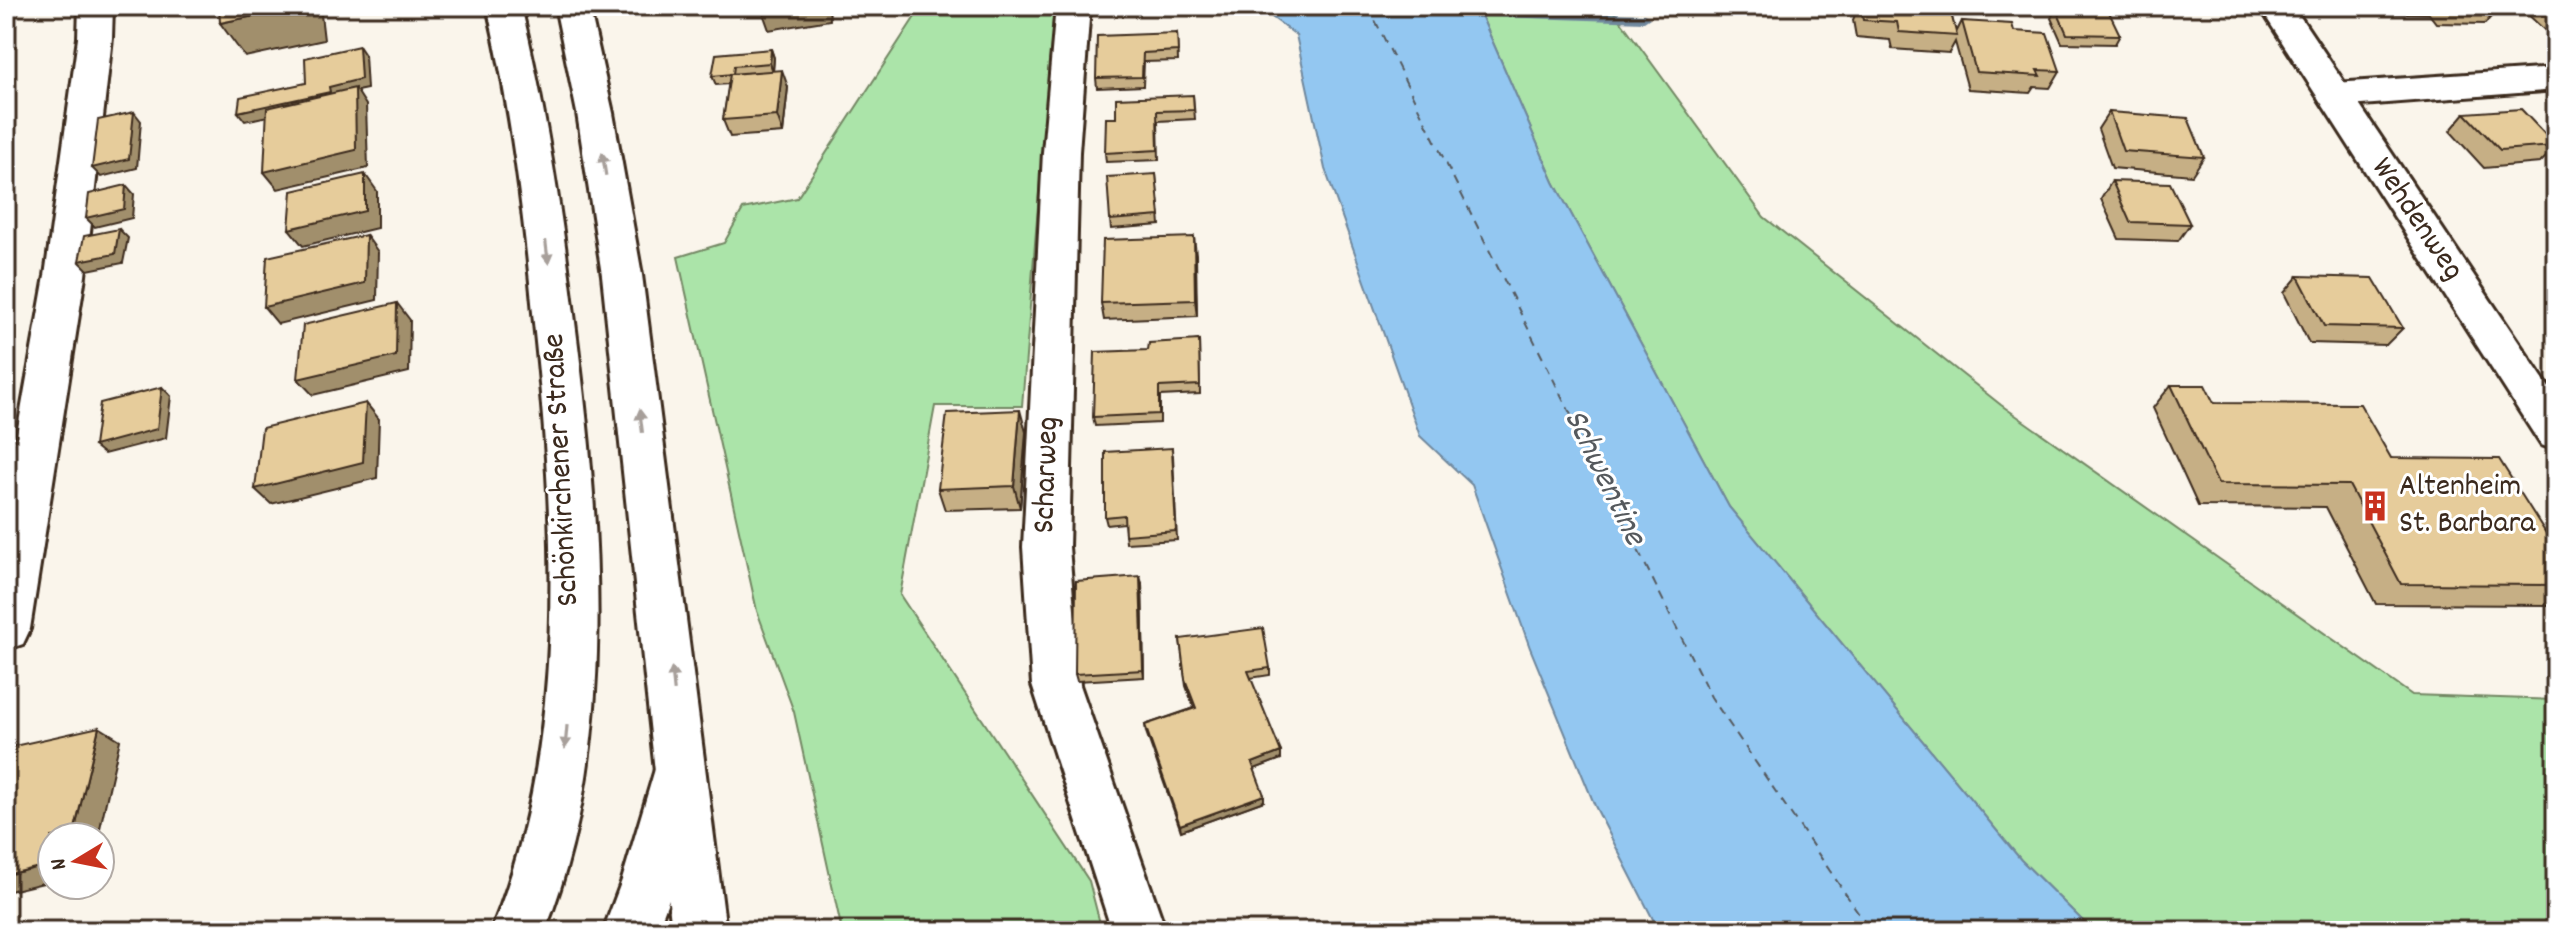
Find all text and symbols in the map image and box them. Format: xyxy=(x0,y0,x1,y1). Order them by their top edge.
street label: Wehdenweg xyxy=(2358,149,2474,291)
one-way arrow xyxy=(597,151,610,176)
one-way arrow xyxy=(540,240,553,265)
street label: Schönkirchener Straße xyxy=(533,332,593,608)
water label: Schwentine xyxy=(1549,402,1658,556)
one-way arrow xyxy=(634,408,647,433)
street label: Scharweg xyxy=(1023,416,1073,534)
place label: Altenheim St. Barbara xyxy=(2399,465,2536,548)
building icon: Altenheim St. Barbara xyxy=(2358,489,2392,523)
one-way arrow xyxy=(666,666,679,691)
one-way arrow xyxy=(559,725,572,750)
north arrow xyxy=(36,821,116,901)
text: N xyxy=(44,856,76,872)

